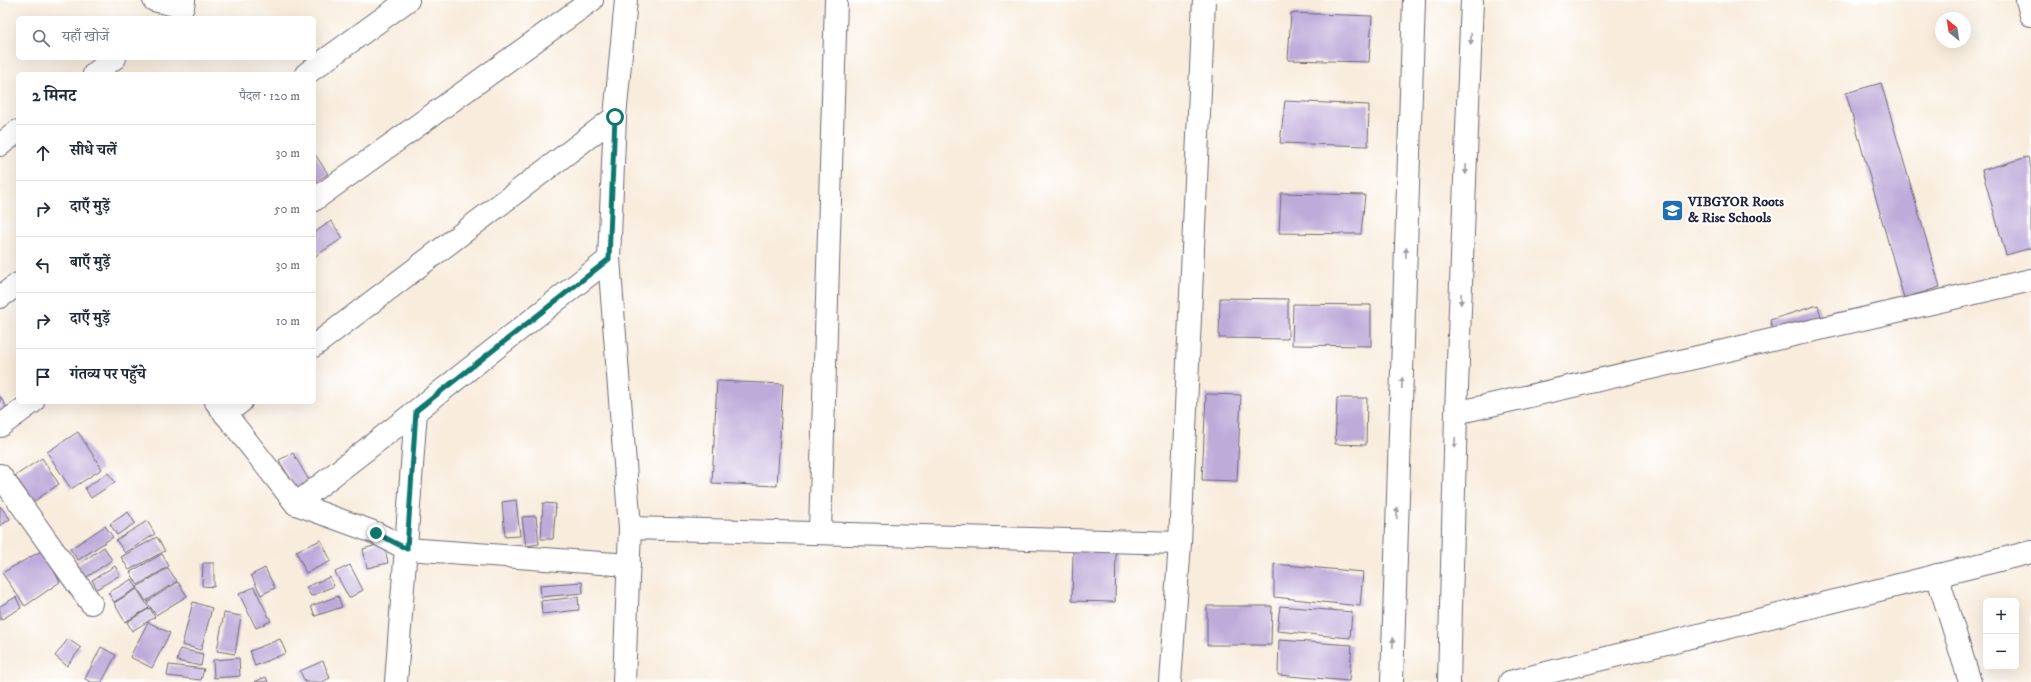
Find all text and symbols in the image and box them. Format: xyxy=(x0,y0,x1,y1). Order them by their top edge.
north arrow xyxy=(1935,12,1971,48)
search box xyxy=(16,16,316,60)
icon: search xyxy=(30,27,52,49)
text: यहाँ खोजें xyxy=(62,27,109,46)
one-way arrow xyxy=(1468,33,1474,46)
text: 2 मिनट xyxy=(32,85,76,107)
text: पैदल · 120 m xyxy=(239,88,300,104)
route start xyxy=(606,108,624,126)
text: सीधे चलें xyxy=(70,141,117,160)
icon: ahead xyxy=(32,142,54,164)
text: 30 m xyxy=(276,145,300,161)
one-way arrow xyxy=(1463,163,1469,176)
place label: VIBGYOR Roots & Rise Schools xyxy=(1687,193,1784,227)
text: दाएँ मुड़ें xyxy=(70,197,110,216)
school or university icon: VIBGYOR Roots & Rise Schools xyxy=(1660,197,1686,223)
icon: right xyxy=(32,198,54,220)
text: 50 m xyxy=(274,201,300,217)
one-way arrow xyxy=(1403,246,1409,259)
text: बाएँ मुड़ें xyxy=(70,253,110,272)
icon: left xyxy=(32,254,54,276)
text: 30 m xyxy=(276,257,300,273)
one-way arrow xyxy=(1457,293,1464,305)
text: दाएँ मुड़ें xyxy=(70,309,110,328)
icon: right xyxy=(32,310,54,332)
text: 10 m xyxy=(276,313,300,329)
text: गंतव्य पर पहुँचे xyxy=(70,365,146,384)
icon: arrive xyxy=(32,366,54,388)
one-way arrow xyxy=(1398,377,1405,389)
one-way arrow xyxy=(1452,437,1459,449)
one-way arrow xyxy=(1394,507,1401,519)
route end xyxy=(367,524,385,542)
map controls xyxy=(1983,598,2019,670)
button: + xyxy=(1983,598,2019,634)
button: − xyxy=(1983,634,2019,670)
one-way arrow xyxy=(1390,636,1396,649)

